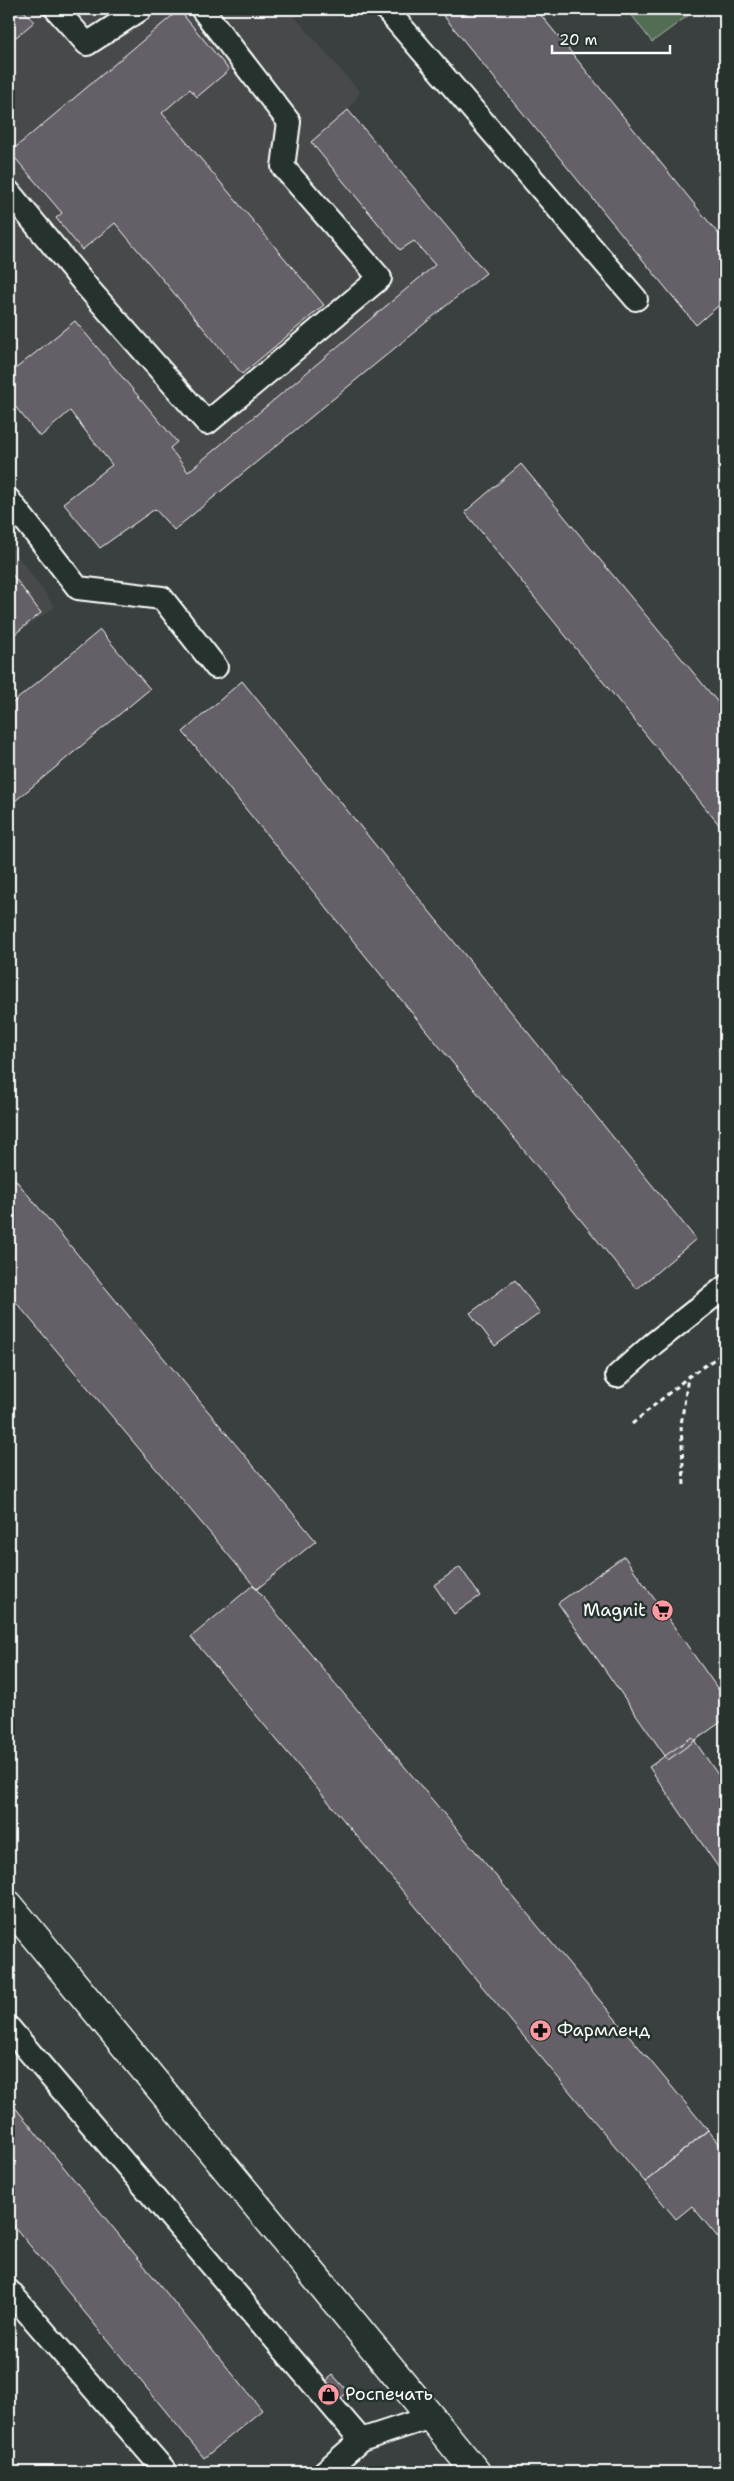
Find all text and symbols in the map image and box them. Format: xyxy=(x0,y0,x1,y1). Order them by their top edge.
scale bar xyxy=(552,22,669,54)
text: 20 m xyxy=(559,30,598,50)
place label: Magnit xyxy=(583,1598,646,1622)
supermarket icon: Magnit xyxy=(650,1598,674,1622)
pharmacy icon: Фармленд xyxy=(529,2018,553,2042)
place label: Фармленд xyxy=(557,2018,651,2042)
shop icon: Роспечать xyxy=(317,2382,341,2406)
place label: Роспечать xyxy=(345,2382,433,2406)

